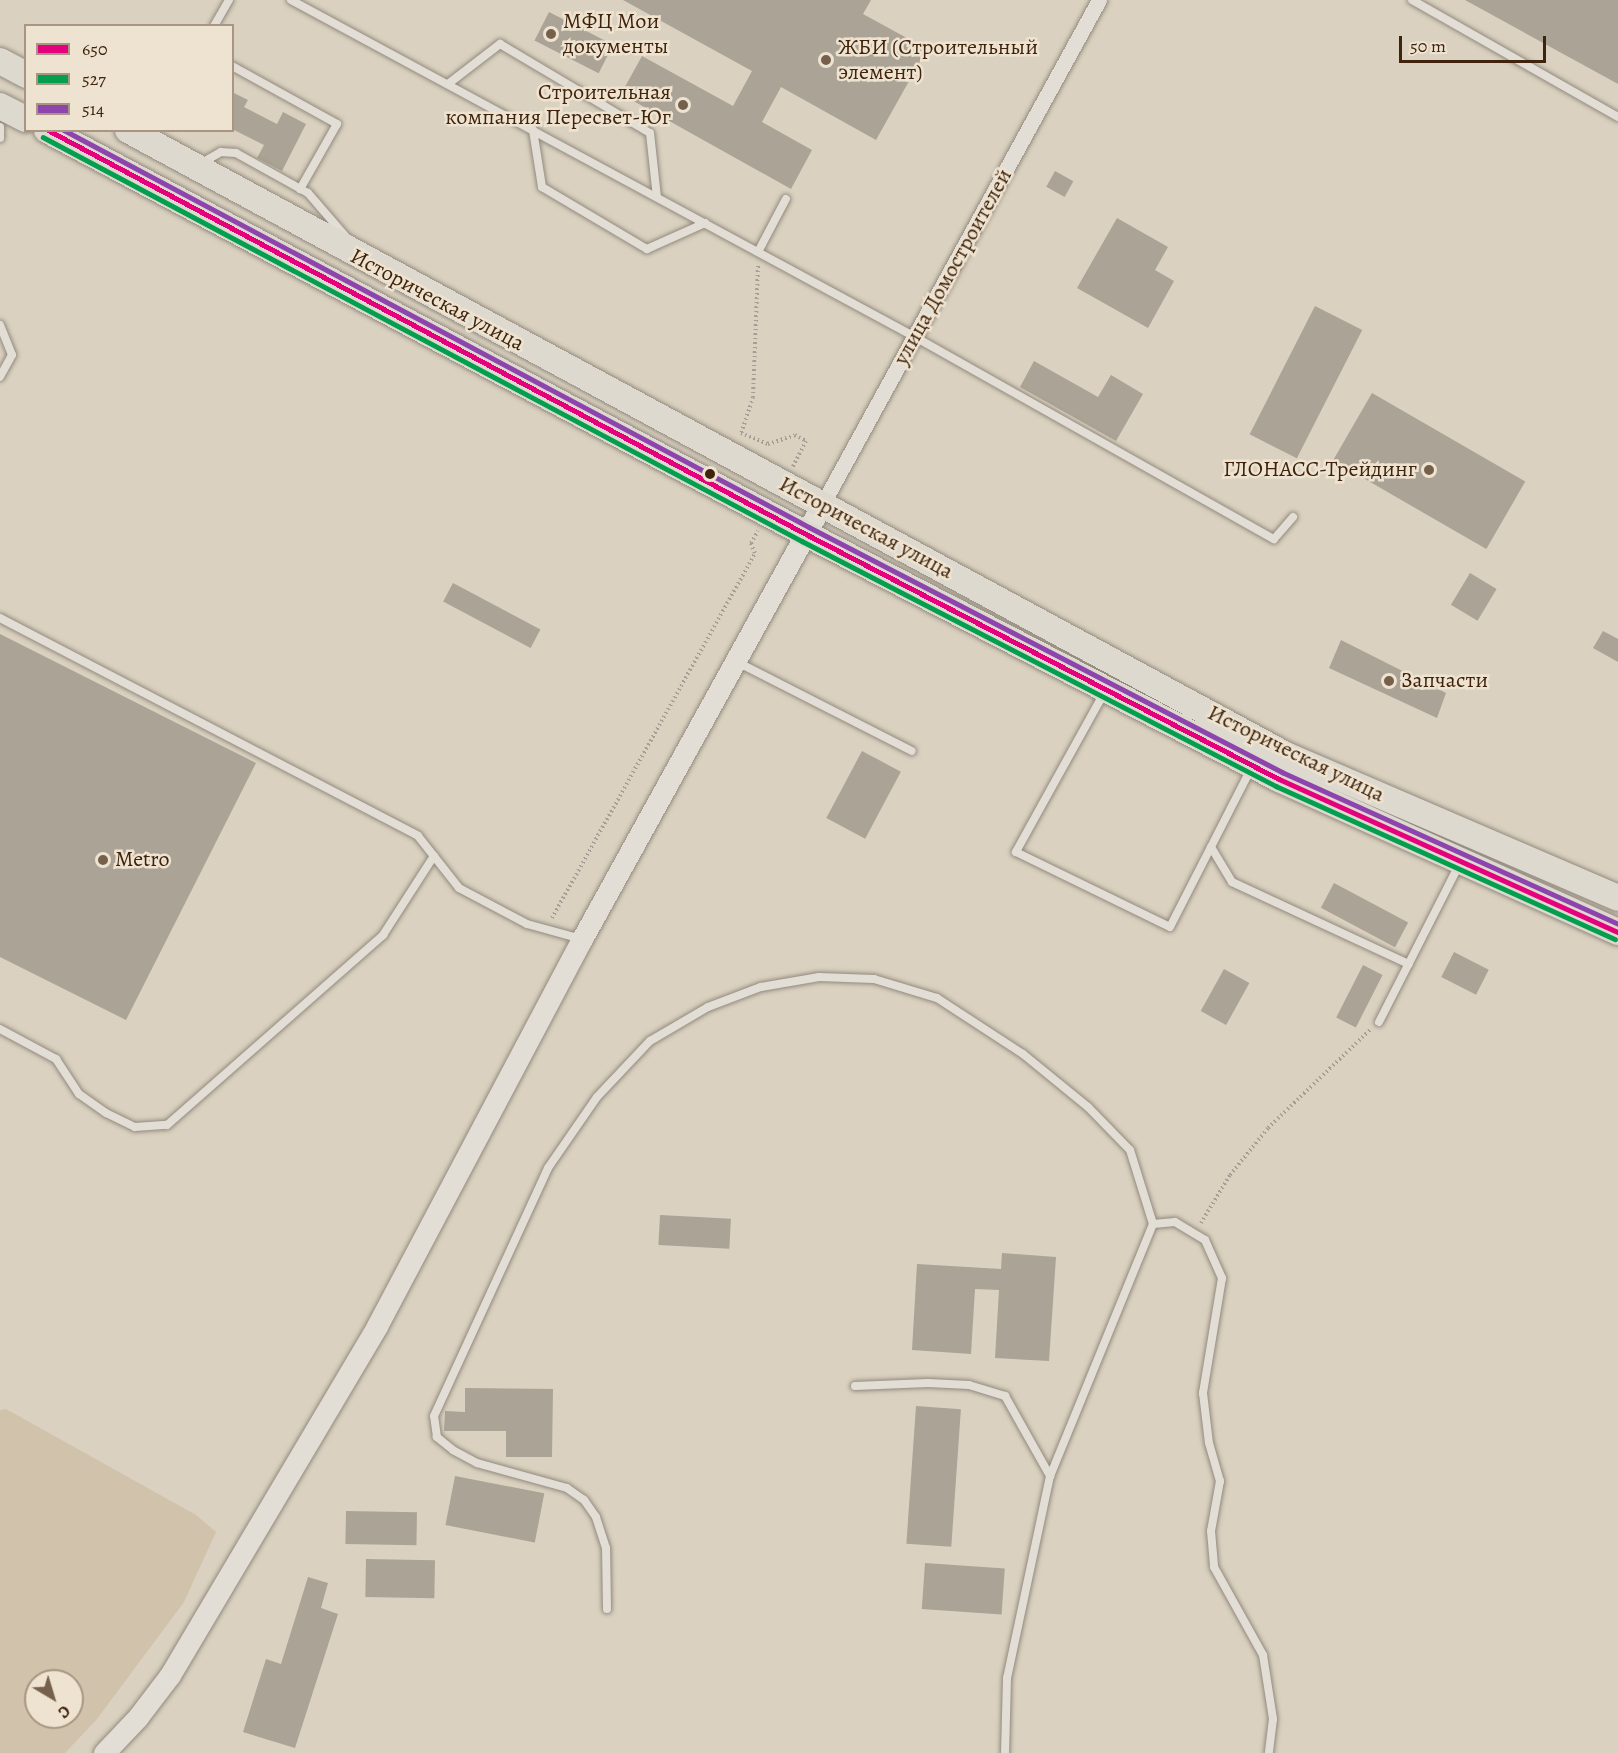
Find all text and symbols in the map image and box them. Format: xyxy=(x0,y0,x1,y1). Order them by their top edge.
place label: МФЦ Мои документы xyxy=(563,8,668,60)
legend xyxy=(24,24,234,132)
scale bar xyxy=(1402,24,1549,62)
marker: МФЦ Мои документы xyxy=(544,27,558,41)
place label: ЖБИ (Строительный элемент) xyxy=(838,34,1038,86)
text: 50 m xyxy=(1410,34,1446,58)
text: 650 xyxy=(82,37,108,61)
marker: ЖБИ (Строительный элемент) xyxy=(819,53,833,67)
text: 527 xyxy=(82,67,106,91)
place label: Строительная компания Пересвет-Юг xyxy=(445,79,671,130)
text: 514 xyxy=(82,97,104,121)
marker: Строительная компания Пересвет-Юг xyxy=(676,98,690,112)
street label: улица Домостроителей xyxy=(888,164,1018,370)
street label: Историческая улица xyxy=(345,243,529,357)
place label: ГЛОНАСС-Трейдинг xyxy=(1223,457,1417,483)
marker: ГЛОНАСС-Трейдинг xyxy=(1422,463,1436,477)
unlabelled marker xyxy=(704,468,716,480)
street label: Историческая улица xyxy=(774,471,958,585)
place label: Запчасти xyxy=(1401,668,1488,694)
marker: Запчасти xyxy=(1382,674,1396,688)
street label: Историческая улица xyxy=(1203,700,1389,808)
place label: Metro xyxy=(115,847,169,873)
marker: Metro xyxy=(96,853,110,867)
north arrow xyxy=(24,1669,84,1729)
text: С xyxy=(53,1700,75,1723)

